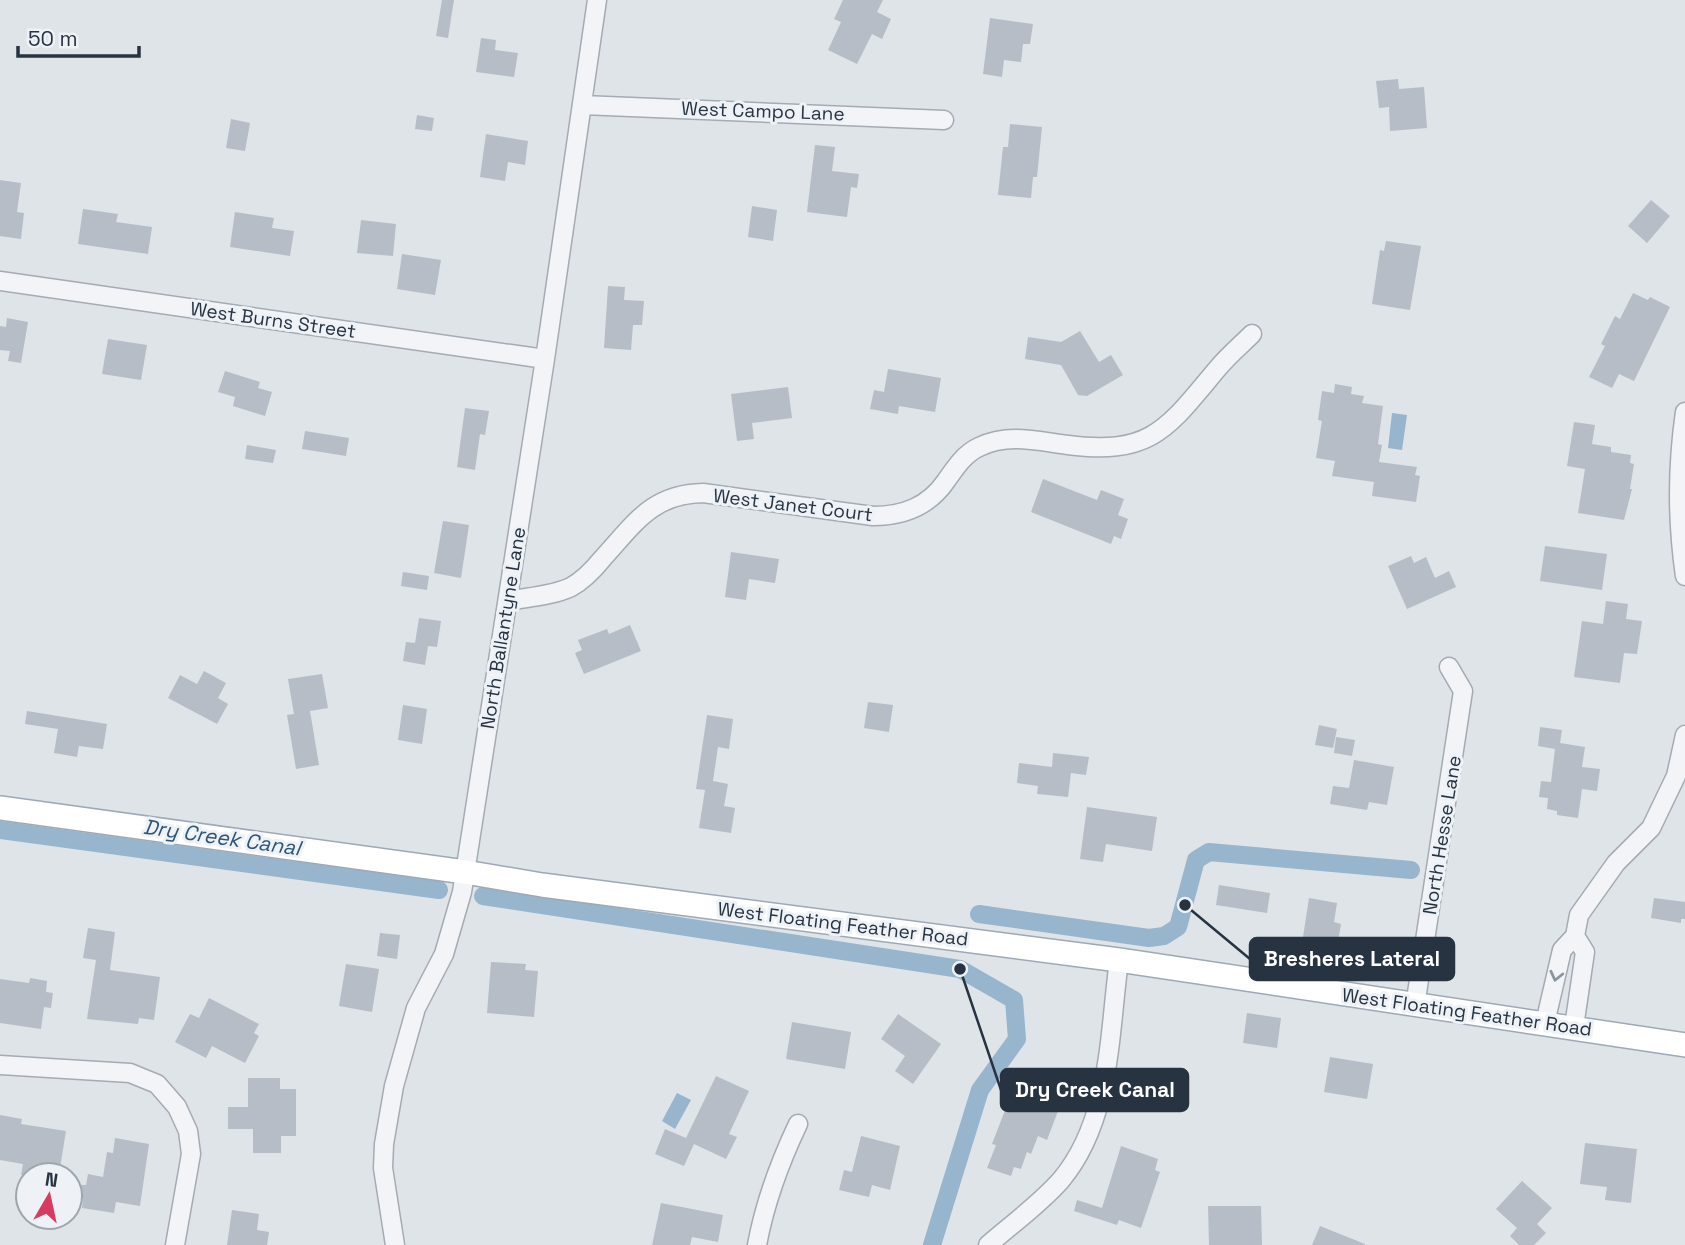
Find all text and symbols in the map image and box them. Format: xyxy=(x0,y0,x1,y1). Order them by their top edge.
scale bar xyxy=(18,14,138,58)
text: 50 m xyxy=(28,25,78,52)
street label: West Campo Lane xyxy=(681,96,845,126)
street label: West Burns Street xyxy=(189,296,357,344)
street label: West Janet Court xyxy=(712,483,874,527)
street label: North Ballantyne Lane xyxy=(475,525,531,731)
street label: North Hesse Lane xyxy=(1417,754,1467,916)
water label: Dry Creek Canal xyxy=(142,813,305,862)
street label: West Floating Feather Road xyxy=(716,896,970,952)
callout: Bresheres Lateral xyxy=(1250,938,1454,980)
text: Bresheres Lateral xyxy=(1264,945,1440,972)
one-way arrow xyxy=(1549,970,1564,982)
street label: West Floating Feather Road xyxy=(1340,982,1594,1042)
callout: Dry Creek Canal xyxy=(1001,1069,1188,1111)
text: Dry Creek Canal xyxy=(1015,1076,1175,1103)
north arrow xyxy=(14,1161,84,1231)
text: N xyxy=(43,1166,60,1193)

